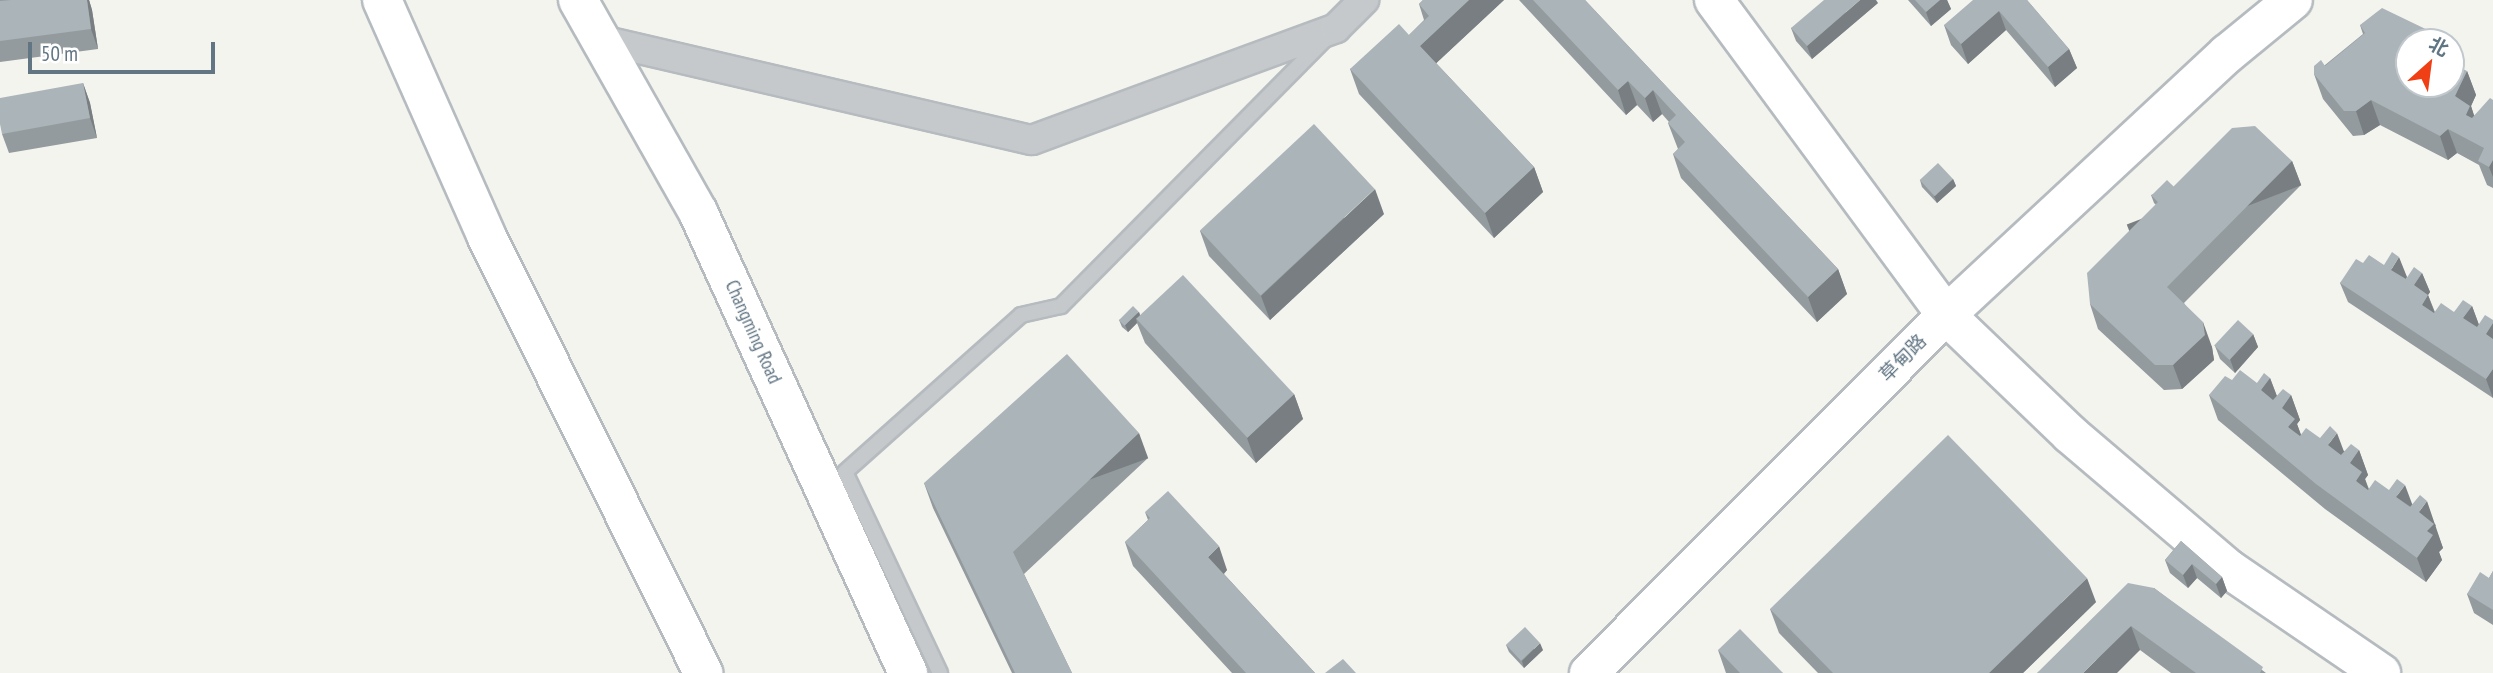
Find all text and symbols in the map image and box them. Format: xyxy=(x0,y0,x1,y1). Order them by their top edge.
scale bar xyxy=(32,28,219,72)
north arrow xyxy=(2395,28,2465,98)
text: 北 xyxy=(2425,31,2453,61)
text: 50 m xyxy=(41,40,78,67)
street label: Changming Road xyxy=(720,277,786,387)
street label: 草甸路 xyxy=(1875,330,1931,386)

